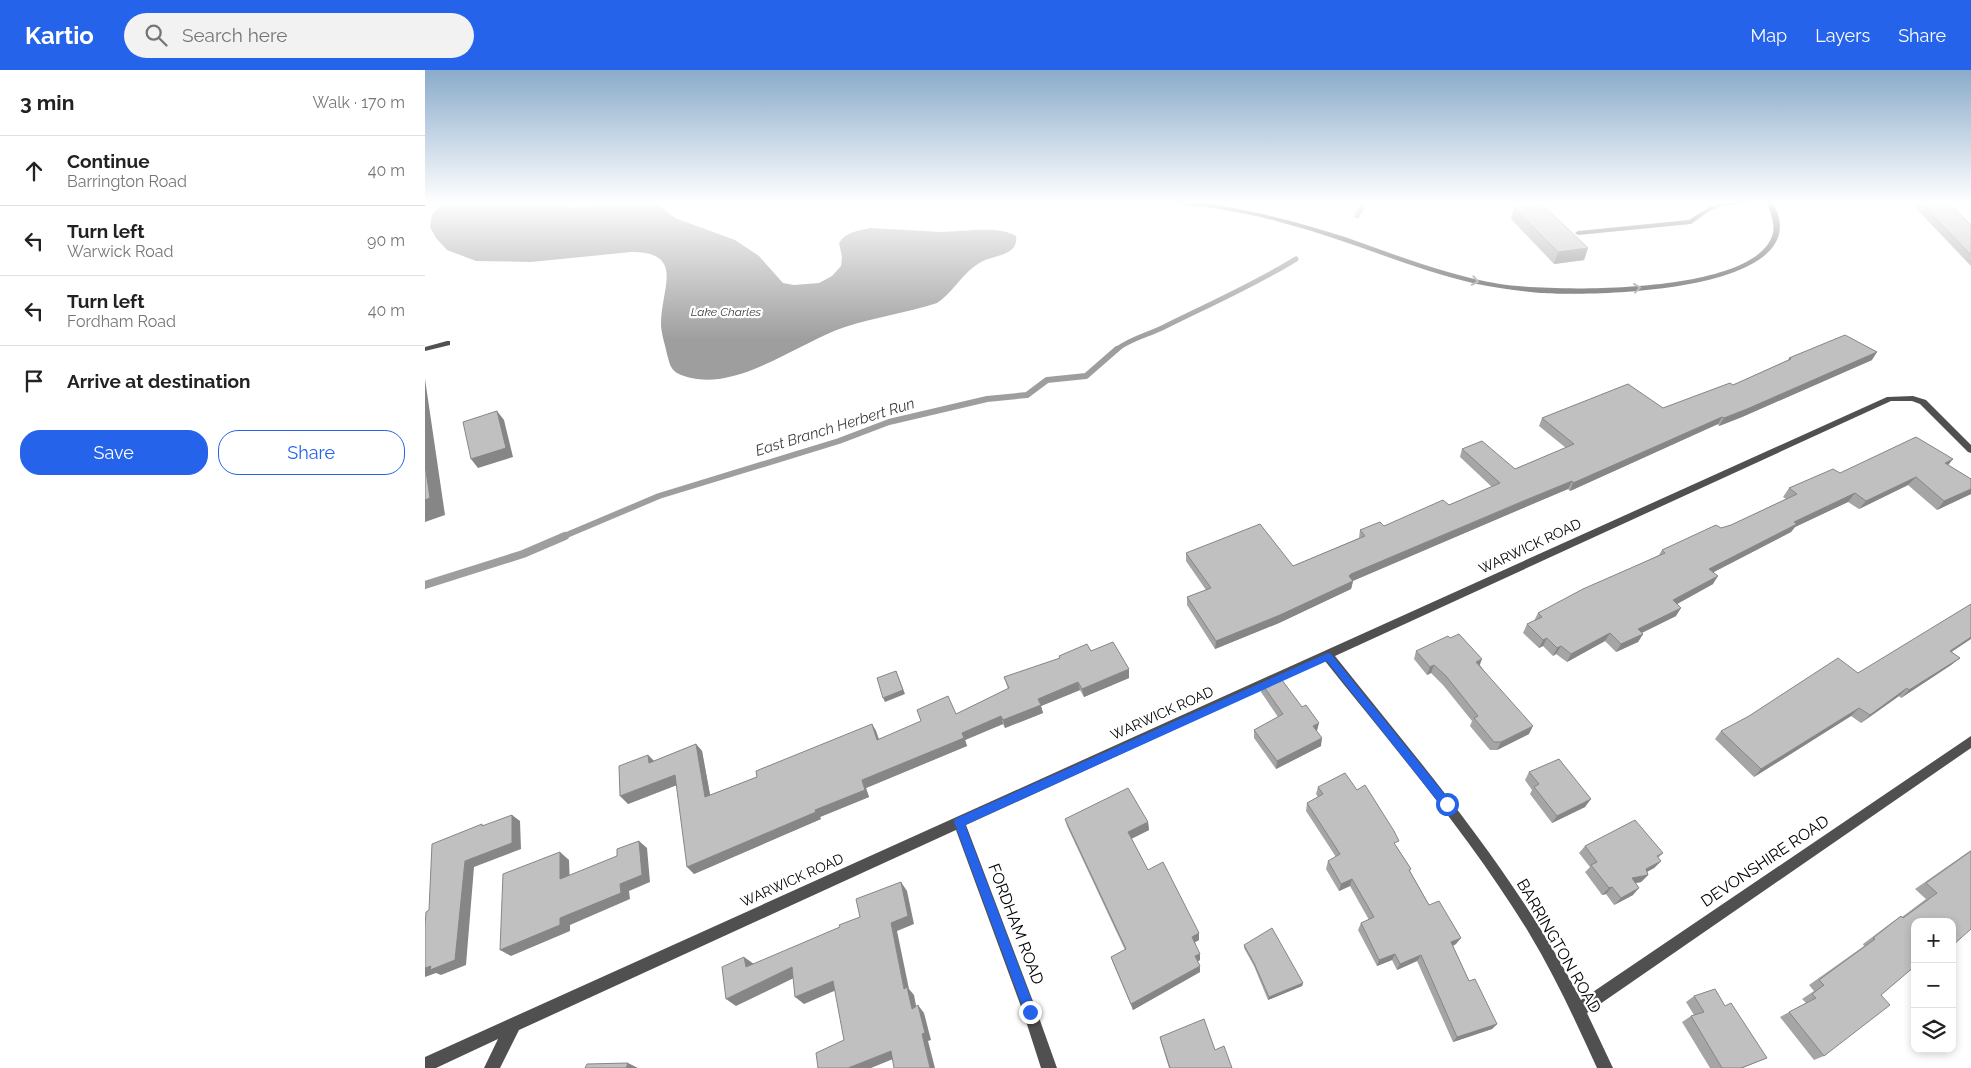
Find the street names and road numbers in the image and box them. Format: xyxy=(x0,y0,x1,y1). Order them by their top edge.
street label: WARWICK ROAD xyxy=(1476,515,1584,577)
street label: WARWICK ROAD xyxy=(1108,683,1216,743)
street label: DEVONSHIRE ROAD xyxy=(1697,811,1833,911)
street label: WARWICK ROAD xyxy=(738,850,846,910)
street label: FORDHAM ROAD xyxy=(984,861,1048,987)
street label: BARRINGTON ROAD xyxy=(1513,875,1605,1017)

